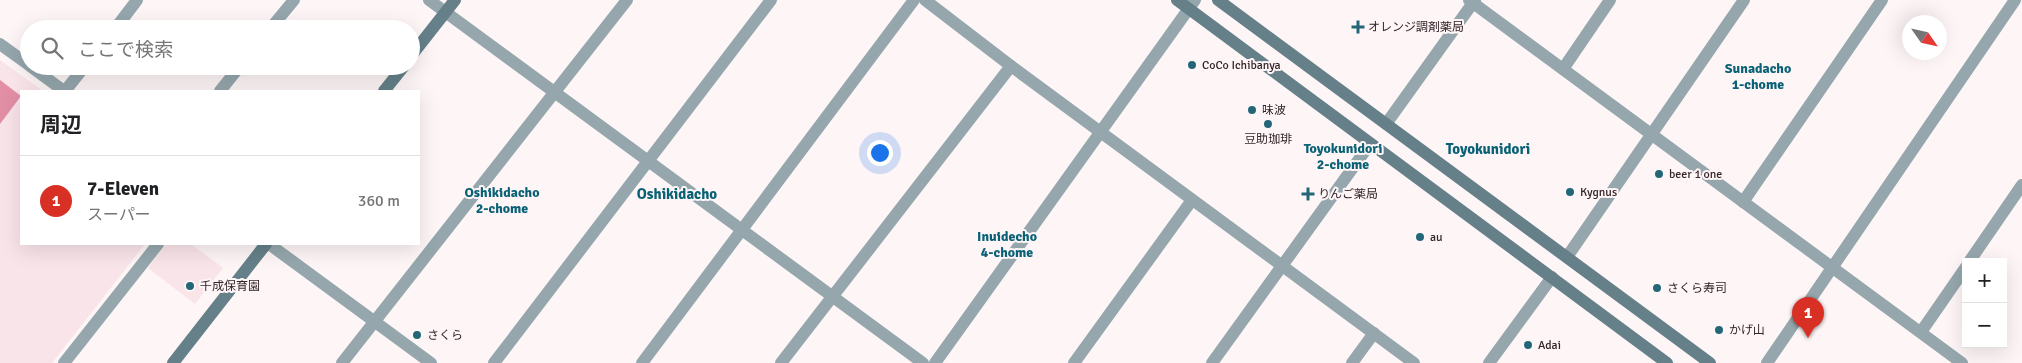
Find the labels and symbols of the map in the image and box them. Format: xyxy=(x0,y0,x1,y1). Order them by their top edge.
north arrow xyxy=(1902,15,1947,60)
place label: オレンジ調剤薬局 xyxy=(1368,20,1464,35)
marker: オレンジ調剤薬局 xyxy=(1352,21,1364,33)
place label: CoCo Ichibanya xyxy=(1202,58,1281,73)
marker: CoCo Ichibanya xyxy=(1186,59,1198,71)
district label: Sunadacho 1-chome xyxy=(1725,60,1791,93)
place label: 味波 xyxy=(1262,103,1286,118)
marker: 味波 xyxy=(1246,104,1258,116)
marker: 豆助珈琲 xyxy=(1262,118,1274,130)
place label: 豆助珈琲 xyxy=(1244,132,1292,147)
your location xyxy=(867,140,893,166)
district label: Toyokunidori 2-chome xyxy=(1304,140,1382,173)
district label: Toyokunidori xyxy=(1446,140,1530,158)
place label: beer 1 one xyxy=(1669,167,1722,182)
marker: beer 1 one xyxy=(1653,168,1665,180)
district label: Oshikidacho 2-chome xyxy=(465,184,539,217)
district label: Oshikidacho xyxy=(637,185,717,203)
place label: Kygnus xyxy=(1580,185,1617,200)
marker: Kygnus xyxy=(1564,186,1576,198)
place label: りんご薬局 xyxy=(1318,187,1378,202)
marker: りんご薬局 xyxy=(1302,188,1314,200)
district label: Inuidecho 4-chome xyxy=(977,228,1037,261)
place label: au xyxy=(1430,230,1443,245)
marker: au xyxy=(1414,231,1426,243)
place label: 千成保育園 xyxy=(200,279,260,294)
marker: 千成保育園 xyxy=(184,280,196,292)
place label: さくら寿司 xyxy=(1667,281,1727,296)
marker: さくら寿司 xyxy=(1651,282,1663,294)
pin: 1 xyxy=(1792,297,1824,338)
place label: かげ山 xyxy=(1729,323,1765,338)
marker: かげ山 xyxy=(1713,324,1725,336)
place label: さくら xyxy=(427,328,463,343)
marker: さくら xyxy=(411,329,423,341)
place label: Adai xyxy=(1538,338,1561,353)
marker: Adai xyxy=(1522,339,1534,351)

